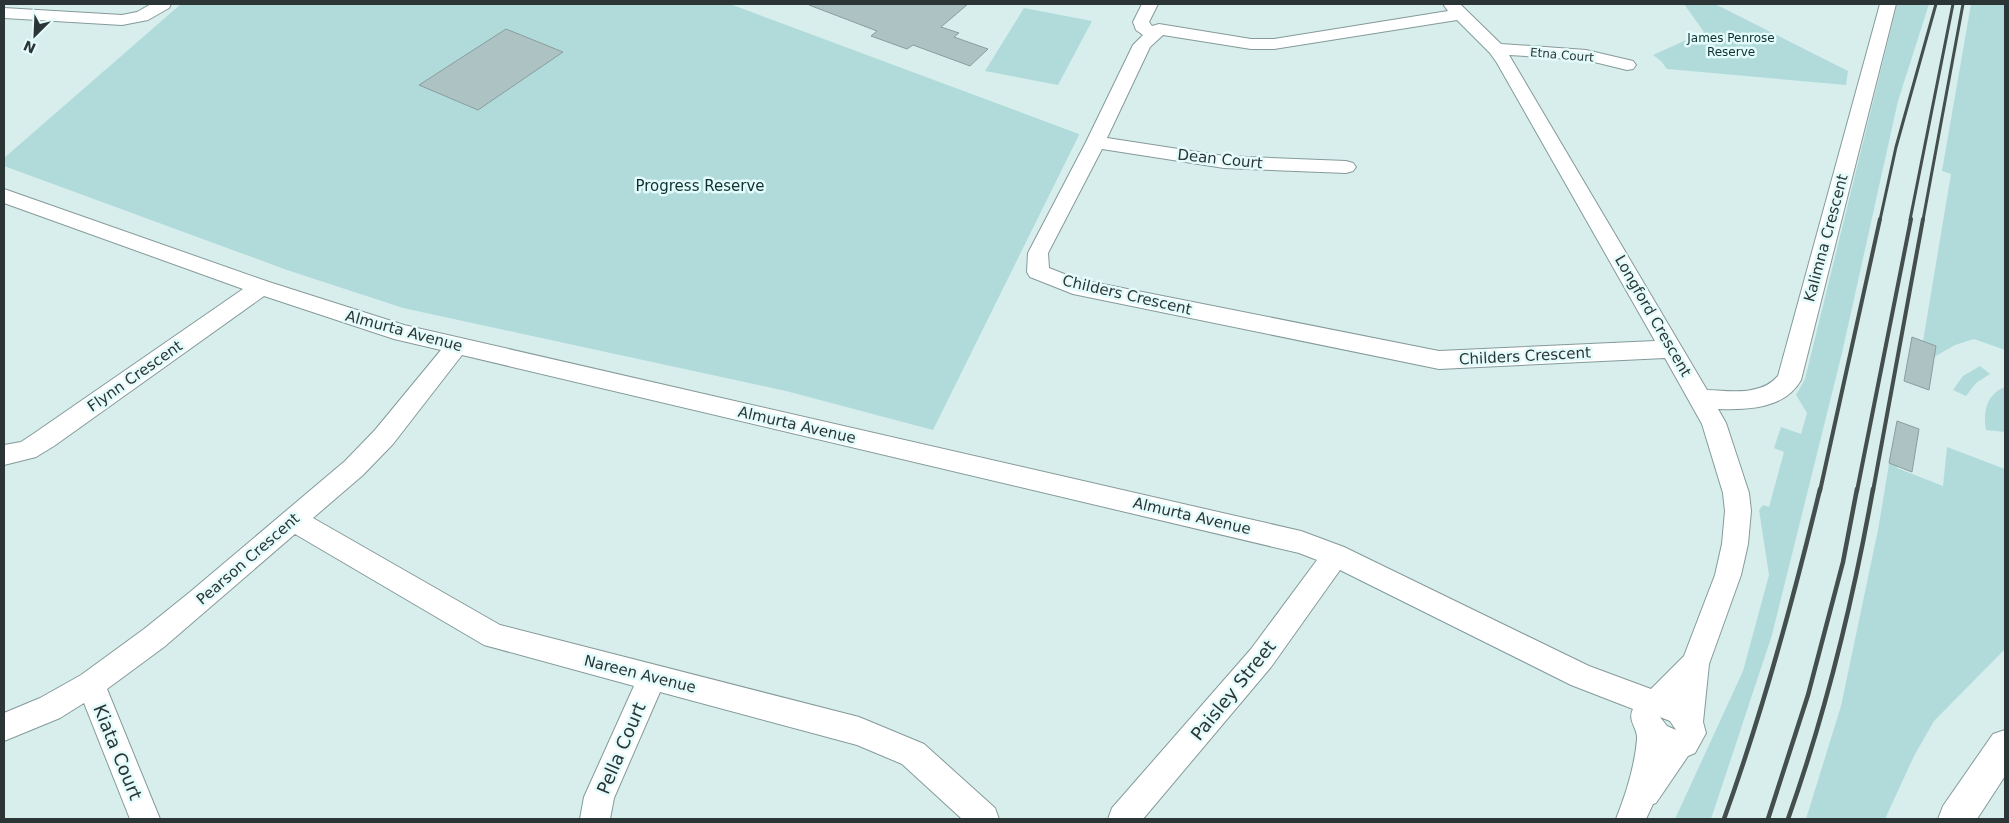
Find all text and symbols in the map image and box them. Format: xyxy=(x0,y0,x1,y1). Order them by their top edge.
north arrow xyxy=(10,10,60,60)
park label: James Penrose Reserve xyxy=(1686,31,1775,59)
text: N xyxy=(21,37,38,57)
street label: Etna Court xyxy=(1529,45,1595,65)
street label: Dean Court xyxy=(1177,146,1264,172)
street label: Kalimna Crescent xyxy=(1800,172,1852,304)
park label: Progress Reserve xyxy=(635,177,765,195)
street label: Longford Crescent xyxy=(1611,252,1695,380)
street label: Childers Crescent xyxy=(1061,271,1193,319)
street label: Almurta Avenue xyxy=(344,307,464,355)
street label: Flynn Crescent xyxy=(84,337,186,415)
street label: Childers Crescent xyxy=(1459,344,1592,368)
street label: Almurta Avenue xyxy=(736,403,858,447)
street label: Almurta Avenue xyxy=(1131,494,1253,538)
street label: Pearson Crescent xyxy=(193,509,303,609)
street label: Paisley Street xyxy=(1186,636,1280,744)
street label: Nareen Avenue xyxy=(582,651,698,697)
street label: Pella Court xyxy=(592,699,650,797)
street label: Kiata Court xyxy=(89,701,147,803)

